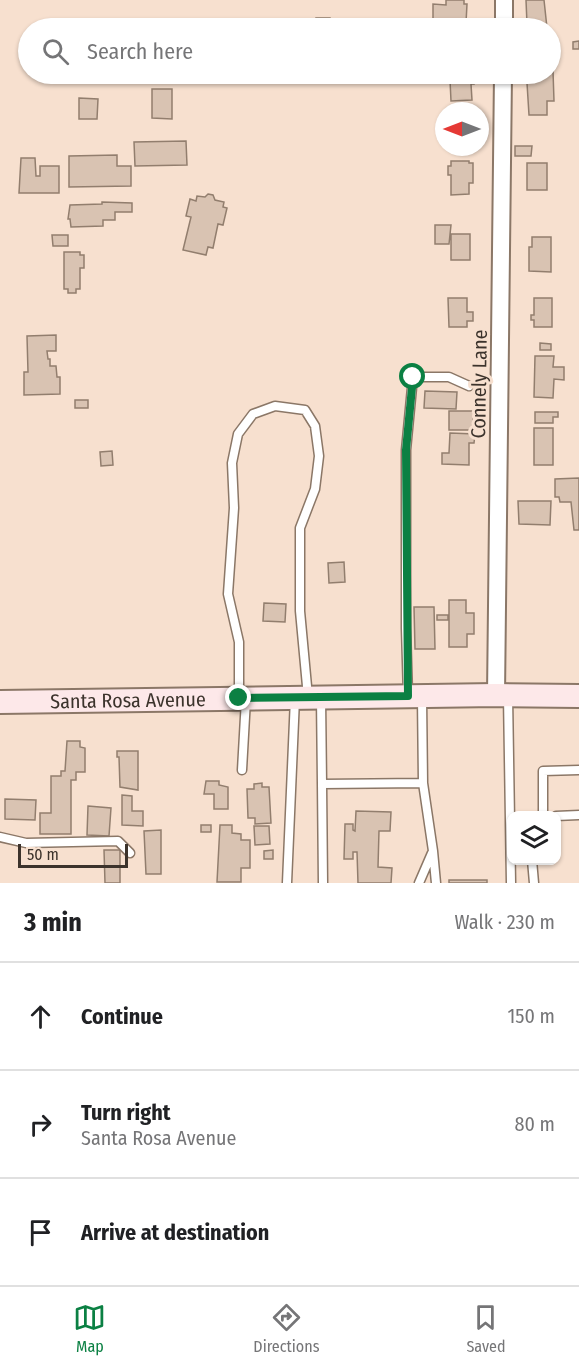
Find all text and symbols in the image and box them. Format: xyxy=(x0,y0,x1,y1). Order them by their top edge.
search box xyxy=(18,18,561,84)
icon: search xyxy=(39,35,72,68)
text: Search here xyxy=(87,38,193,65)
north arrow xyxy=(435,102,489,156)
street label: Connely Lane xyxy=(466,329,492,439)
route start xyxy=(399,363,425,389)
route end xyxy=(225,684,251,710)
street label: Santa Rosa Avenue xyxy=(50,687,206,713)
map controls xyxy=(507,811,561,865)
button: layers xyxy=(507,811,561,865)
scale bar xyxy=(18,841,128,868)
text: 50 m xyxy=(27,845,59,864)
text: 3 min xyxy=(24,907,82,938)
text: Walk · 230 m xyxy=(454,910,555,934)
icon: ahead xyxy=(24,1000,57,1033)
text: Continue xyxy=(81,1003,163,1030)
text: 150 m xyxy=(508,1004,555,1028)
text: Turn right xyxy=(81,1099,170,1126)
icon: right xyxy=(24,1108,57,1141)
text: 80 m xyxy=(515,1112,555,1136)
text: Santa Rosa Avenue xyxy=(81,1126,236,1150)
icon: arrive xyxy=(24,1216,57,1249)
text: Arrive at destination xyxy=(81,1219,269,1246)
tab: Map xyxy=(73,1301,106,1356)
tab: Directions xyxy=(253,1301,320,1356)
tab: Saved xyxy=(466,1301,506,1356)

